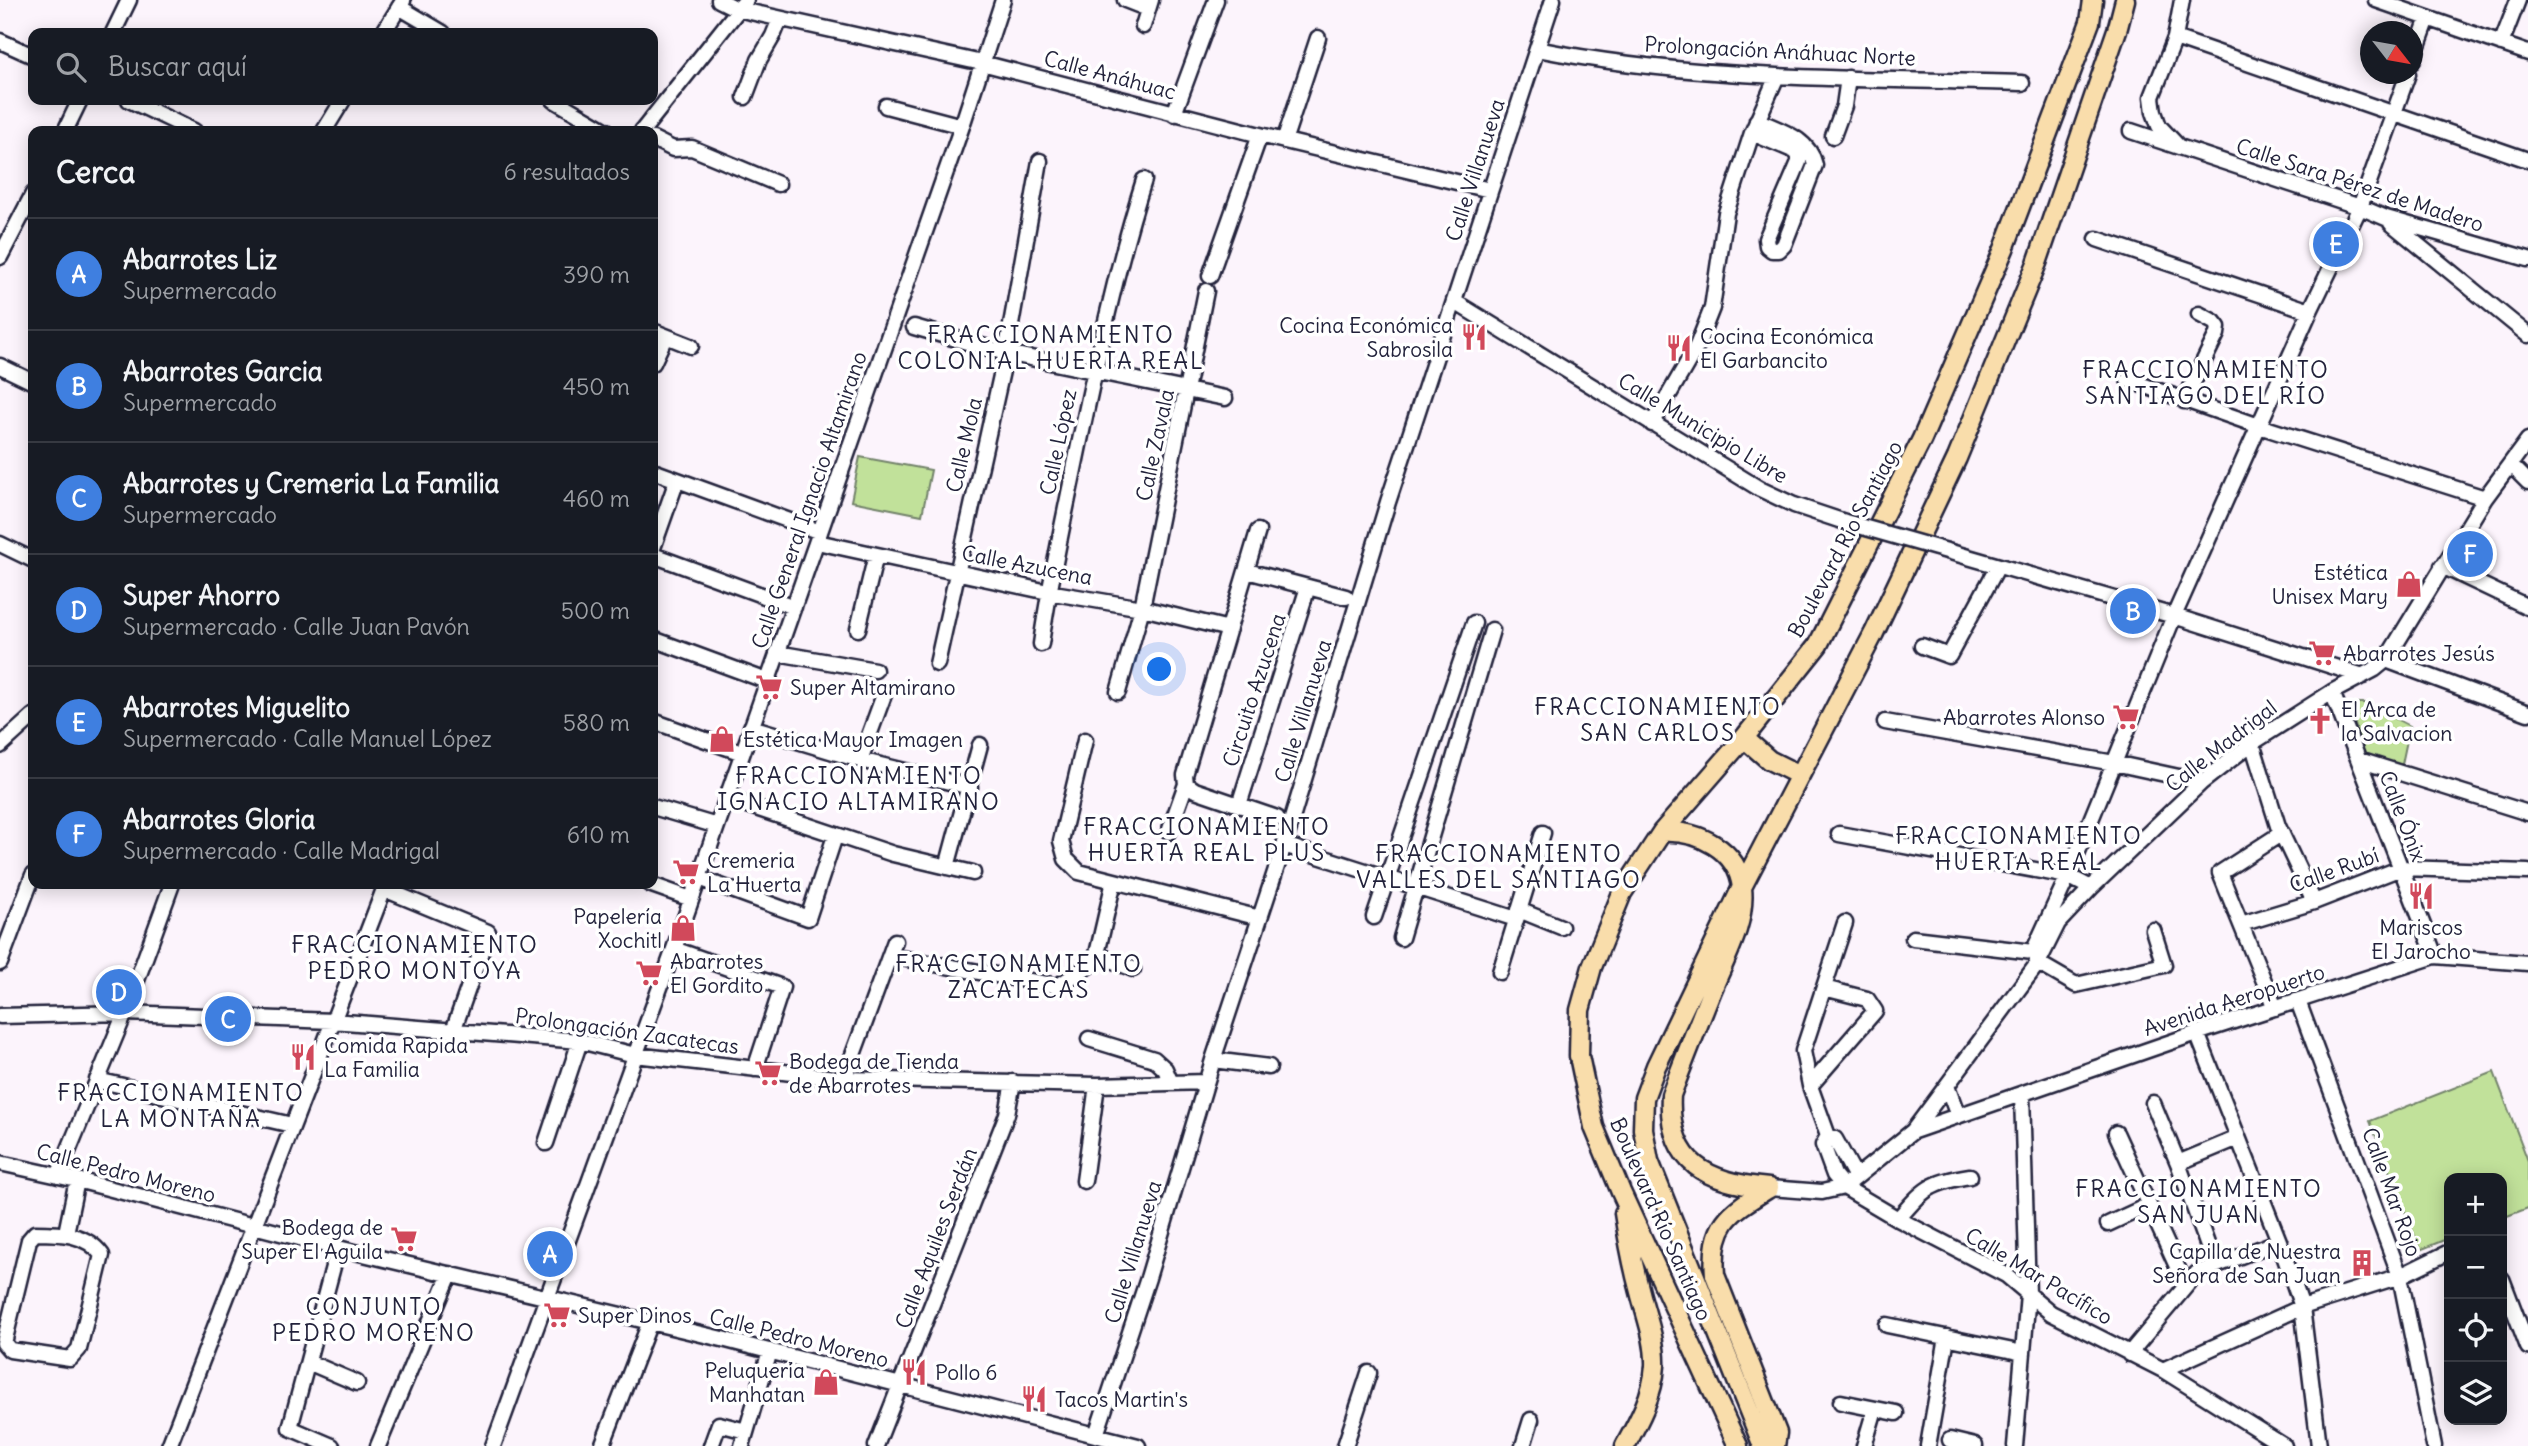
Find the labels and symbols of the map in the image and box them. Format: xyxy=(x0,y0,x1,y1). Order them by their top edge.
north arrow xyxy=(2360,21,2423,84)
street label: Prolongación Anáhuac Norte xyxy=(1644,30,1916,72)
street label: Calle Anáhuac xyxy=(1041,44,1179,106)
street label: Calle Villanueva xyxy=(1439,95,1511,245)
street label: Calle Sara Pérez de Madero xyxy=(2233,132,2487,238)
pin: E xyxy=(2313,218,2359,270)
place label: Cocina Económica Sabrosila xyxy=(1279,312,1453,363)
district label: FRACCIONAMIENTO COLONIAL HUERTA REAL xyxy=(897,320,1205,375)
restaurant icon: Cocina Económica Sabrosila xyxy=(1459,322,1489,352)
place label: Cocina Económica El Garbancito xyxy=(1700,323,1874,374)
restaurant icon: Cocina Económica El Garbancito xyxy=(1664,333,1694,363)
street label: Calle General Ignacio Altamirano xyxy=(745,348,873,652)
district label: FRACCIONAMIENTO SANTIAGO DEL RÍO xyxy=(2082,355,2330,410)
street label: Calle Municipio Libre xyxy=(1613,367,1793,489)
street label: Calle López xyxy=(1034,387,1082,497)
street label: Calle Zavala xyxy=(1130,387,1180,503)
street label: Calle Mola xyxy=(940,395,988,495)
street label: Boulevard Río Santiago xyxy=(1782,436,1908,642)
pin: F xyxy=(2447,528,2493,580)
street label: Calle Azucena xyxy=(959,539,1095,591)
place label: Estética Unisex Mary xyxy=(2271,559,2388,610)
shop icon: Estética Unisex Mary xyxy=(2394,569,2424,599)
pin: B xyxy=(2110,585,2156,637)
street label: Circuito Azucena xyxy=(1216,610,1292,770)
street label: Calle Villanueva xyxy=(1268,636,1338,786)
supermarket icon: Abarrotes Jesús xyxy=(2307,638,2337,668)
place label: Abarrotes Jesús xyxy=(2343,640,2495,667)
your location xyxy=(1142,652,1176,686)
supermarket icon: Super Altamirano xyxy=(754,672,784,702)
place label: Super Altamirano xyxy=(790,674,955,701)
district label: FRACCIONAMIENTO SAN CARLOS xyxy=(1534,692,1782,747)
street label: Calle Madrigal xyxy=(2160,694,2282,798)
place label: El Arca de la Salvacion xyxy=(2341,696,2452,747)
supermarket icon: Abarrotes Alonso xyxy=(2111,702,2141,732)
place label: Abarrotes Alonso xyxy=(1943,704,2105,731)
church icon: El Arca de la Salvacion xyxy=(2305,706,2335,736)
shop icon: Estética Mayor Imagen xyxy=(707,724,737,754)
place label: Estética Mayor Imagen xyxy=(743,726,963,753)
district label: FRACCIONAMIENTO IGNACIO ALTAMIRANO xyxy=(717,761,1001,816)
street label: Calle Ónix xyxy=(2373,767,2433,865)
district label: FRACCIONAMIENTO HUERTA REAL PLUS xyxy=(1083,812,1331,867)
district label: FRACCIONAMIENTO HUERTA REAL xyxy=(1895,821,2143,876)
district label: FRACCIONAMIENTO VALLES DEL SANTIAGO xyxy=(1356,839,1642,894)
street label: Calle Rubí xyxy=(2286,841,2383,899)
place label: Cremeria La Huerta xyxy=(707,847,801,898)
supermarket icon: Cremeria La Huerta xyxy=(671,857,701,887)
restaurant icon: Mariscos El Jarocho xyxy=(2406,881,2436,911)
place label: Papelería Xochitl xyxy=(573,903,662,954)
shop icon: Papelería Xochitl xyxy=(668,913,698,943)
place label: Mariscos El Jarocho xyxy=(2371,914,2471,965)
district label: FRACCIONAMIENTO PEDRO MONTOYA xyxy=(291,930,539,985)
place label: Abarrotes El Gordito xyxy=(670,948,763,999)
district label: FRACCIONAMIENTO ZACATECAS xyxy=(895,949,1143,1004)
supermarket icon: Abarrotes El Gordito xyxy=(634,958,664,988)
street label: Avenida Aeropuerto xyxy=(2140,958,2328,1042)
pin: D xyxy=(96,966,142,1018)
pin: C xyxy=(205,993,251,1045)
street label: Prolongación Zacatecas xyxy=(513,1002,741,1060)
place label: Comida Rapida La Familia xyxy=(324,1032,468,1083)
restaurant icon: Comida Rapida La Familia xyxy=(288,1042,318,1072)
place label: Bodega de Tienda de Abarrotes xyxy=(789,1048,959,1099)
supermarket icon: Bodega de Tienda de Abarrotes xyxy=(753,1058,783,1088)
district label: FRACCIONAMIENTO LA MONTAÑA xyxy=(57,1078,305,1133)
street label: Boulevard Río Santiago xyxy=(1604,1113,1718,1325)
street label: Calle Mar Rojo xyxy=(2356,1124,2428,1260)
street label: Calle Pedro Moreno xyxy=(34,1138,218,1208)
street label: Calle Aquiles Serdán xyxy=(889,1144,983,1332)
district label: FRACCIONAMIENTO SAN JUAN xyxy=(2075,1174,2323,1229)
street label: Calle Villanueva xyxy=(1098,1177,1168,1327)
place label: Bodega de Super El Aguila xyxy=(241,1214,383,1265)
street label: Calle Mar Pacífico xyxy=(1960,1221,2118,1331)
supermarket icon: Bodega de Super El Aguila xyxy=(389,1224,419,1254)
pin: A xyxy=(527,1228,573,1280)
place label: Capilla de Nuestra Señora de San Juan xyxy=(2152,1238,2341,1289)
building icon: Capilla de Nuestra Señora de San Juan xyxy=(2347,1248,2377,1278)
district label: CONJUNTO PEDRO MORENO xyxy=(272,1292,476,1347)
supermarket icon: Super Dinos xyxy=(542,1300,572,1330)
place label: Super Dinos xyxy=(578,1302,692,1329)
street label: Calle Pedro Moreno xyxy=(707,1303,891,1373)
place label: Peluquería Manhatan xyxy=(705,1357,805,1408)
restaurant icon: Pollo 6 xyxy=(899,1357,929,1387)
place label: Pollo 6 xyxy=(935,1359,997,1386)
shop icon: Peluquería Manhatan xyxy=(811,1367,841,1397)
restaurant icon: Tacos Martin's xyxy=(1019,1384,1049,1414)
place label: Tacos Martin's xyxy=(1055,1386,1188,1413)

